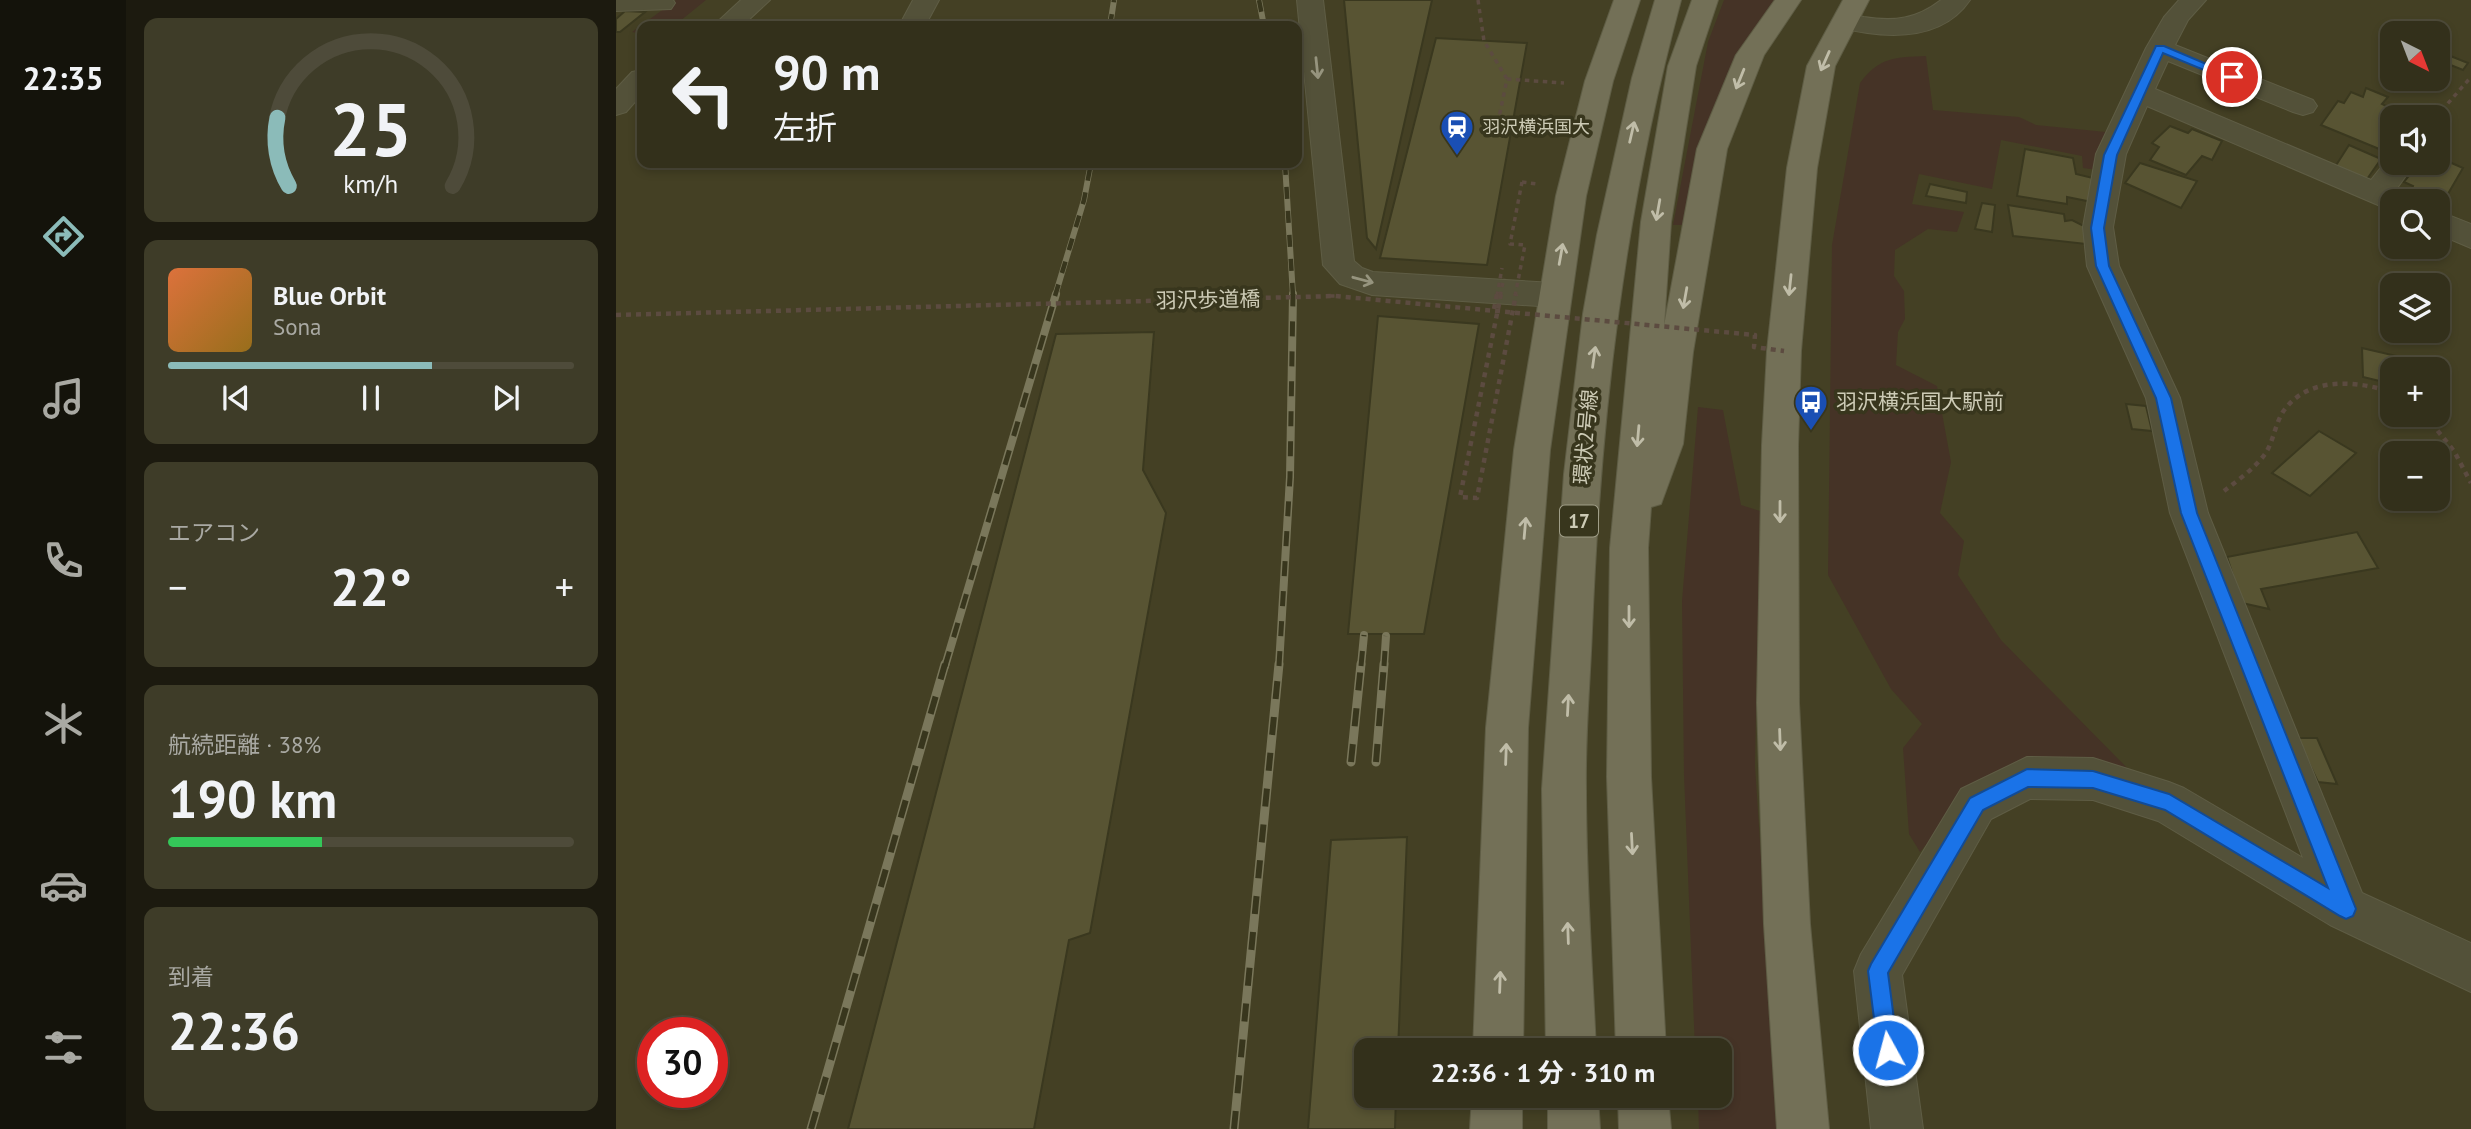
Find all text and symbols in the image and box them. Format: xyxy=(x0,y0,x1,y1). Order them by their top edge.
north arrow xyxy=(2380,21,2450,91)
map controls xyxy=(2380,21,2450,511)
text: 90 m xyxy=(773,40,880,104)
pin xyxy=(2202,47,2262,107)
icon: left xyxy=(658,49,749,140)
one-way arrow xyxy=(1818,50,1831,71)
one-way arrow xyxy=(1311,56,1324,79)
text: 22:35 xyxy=(22,57,104,99)
icon: arrive xyxy=(2213,58,2251,96)
one-way arrow xyxy=(1733,67,1746,89)
text: 25 xyxy=(330,82,412,176)
button: sound xyxy=(2380,105,2450,175)
text: 左折 xyxy=(773,106,837,148)
station icon: 羽沢横浜国大 xyxy=(1438,108,1476,157)
place label: 羽沢横浜国大 xyxy=(1482,115,1590,138)
one-way arrow xyxy=(1626,121,1639,144)
text: km/h xyxy=(344,168,398,200)
button: search xyxy=(2380,189,2450,259)
one-way arrow xyxy=(1651,198,1664,221)
icon: directions xyxy=(39,212,88,261)
one-way arrow xyxy=(1555,243,1569,266)
one-way arrow xyxy=(1784,273,1797,296)
button: layers xyxy=(2380,273,2450,343)
one-way arrow xyxy=(1351,274,1374,287)
text: Blue Orbit xyxy=(273,279,386,312)
street label: 羽沢歩道橋 xyxy=(1155,285,1261,314)
one-way arrow xyxy=(1678,286,1691,309)
text: Sona xyxy=(273,312,322,341)
one-way arrow xyxy=(1588,346,1601,368)
button: + xyxy=(2380,357,2450,427)
icon: music xyxy=(39,374,88,423)
icon: previous xyxy=(217,379,255,417)
icon: pause xyxy=(352,379,390,417)
icon: next xyxy=(487,379,525,417)
bus stop icon: 羽沢横浜国大駅前 xyxy=(1792,383,1830,432)
street label: 環状2号線 xyxy=(1568,388,1603,486)
place label: 羽沢横浜国大駅前 xyxy=(1836,388,2004,415)
one-way arrow xyxy=(1631,424,1644,447)
button: − xyxy=(2380,441,2450,511)
one-way arrow xyxy=(1773,500,1787,523)
road number: 17 xyxy=(1560,506,1598,536)
one-way arrow xyxy=(1519,517,1532,539)
text: エアコン xyxy=(168,518,260,547)
icon: phone xyxy=(39,536,88,585)
text: 22° xyxy=(330,553,412,620)
text: − xyxy=(168,562,187,611)
text: + xyxy=(555,562,574,611)
one-way arrow xyxy=(1622,605,1636,628)
one-way arrow xyxy=(1562,694,1575,717)
icon: climate xyxy=(39,699,88,748)
one-way arrow xyxy=(1773,728,1786,751)
text: 航続距離 · 38% xyxy=(168,730,321,759)
one-way arrow xyxy=(1500,743,1513,766)
text: 190 km xyxy=(168,765,337,832)
one-way arrow xyxy=(1626,832,1639,855)
icon: car xyxy=(39,861,88,910)
one-way arrow xyxy=(1561,922,1574,945)
text: 到着 xyxy=(168,962,214,991)
one-way arrow xyxy=(1493,971,1507,994)
text: 22:36 xyxy=(168,997,300,1064)
position arrow xyxy=(1851,1013,1925,1087)
speed limit sign: 30 xyxy=(637,1017,728,1108)
icon: filters xyxy=(39,1023,88,1072)
text: 22:36 · 1 分 · 310 m xyxy=(1431,1056,1655,1089)

